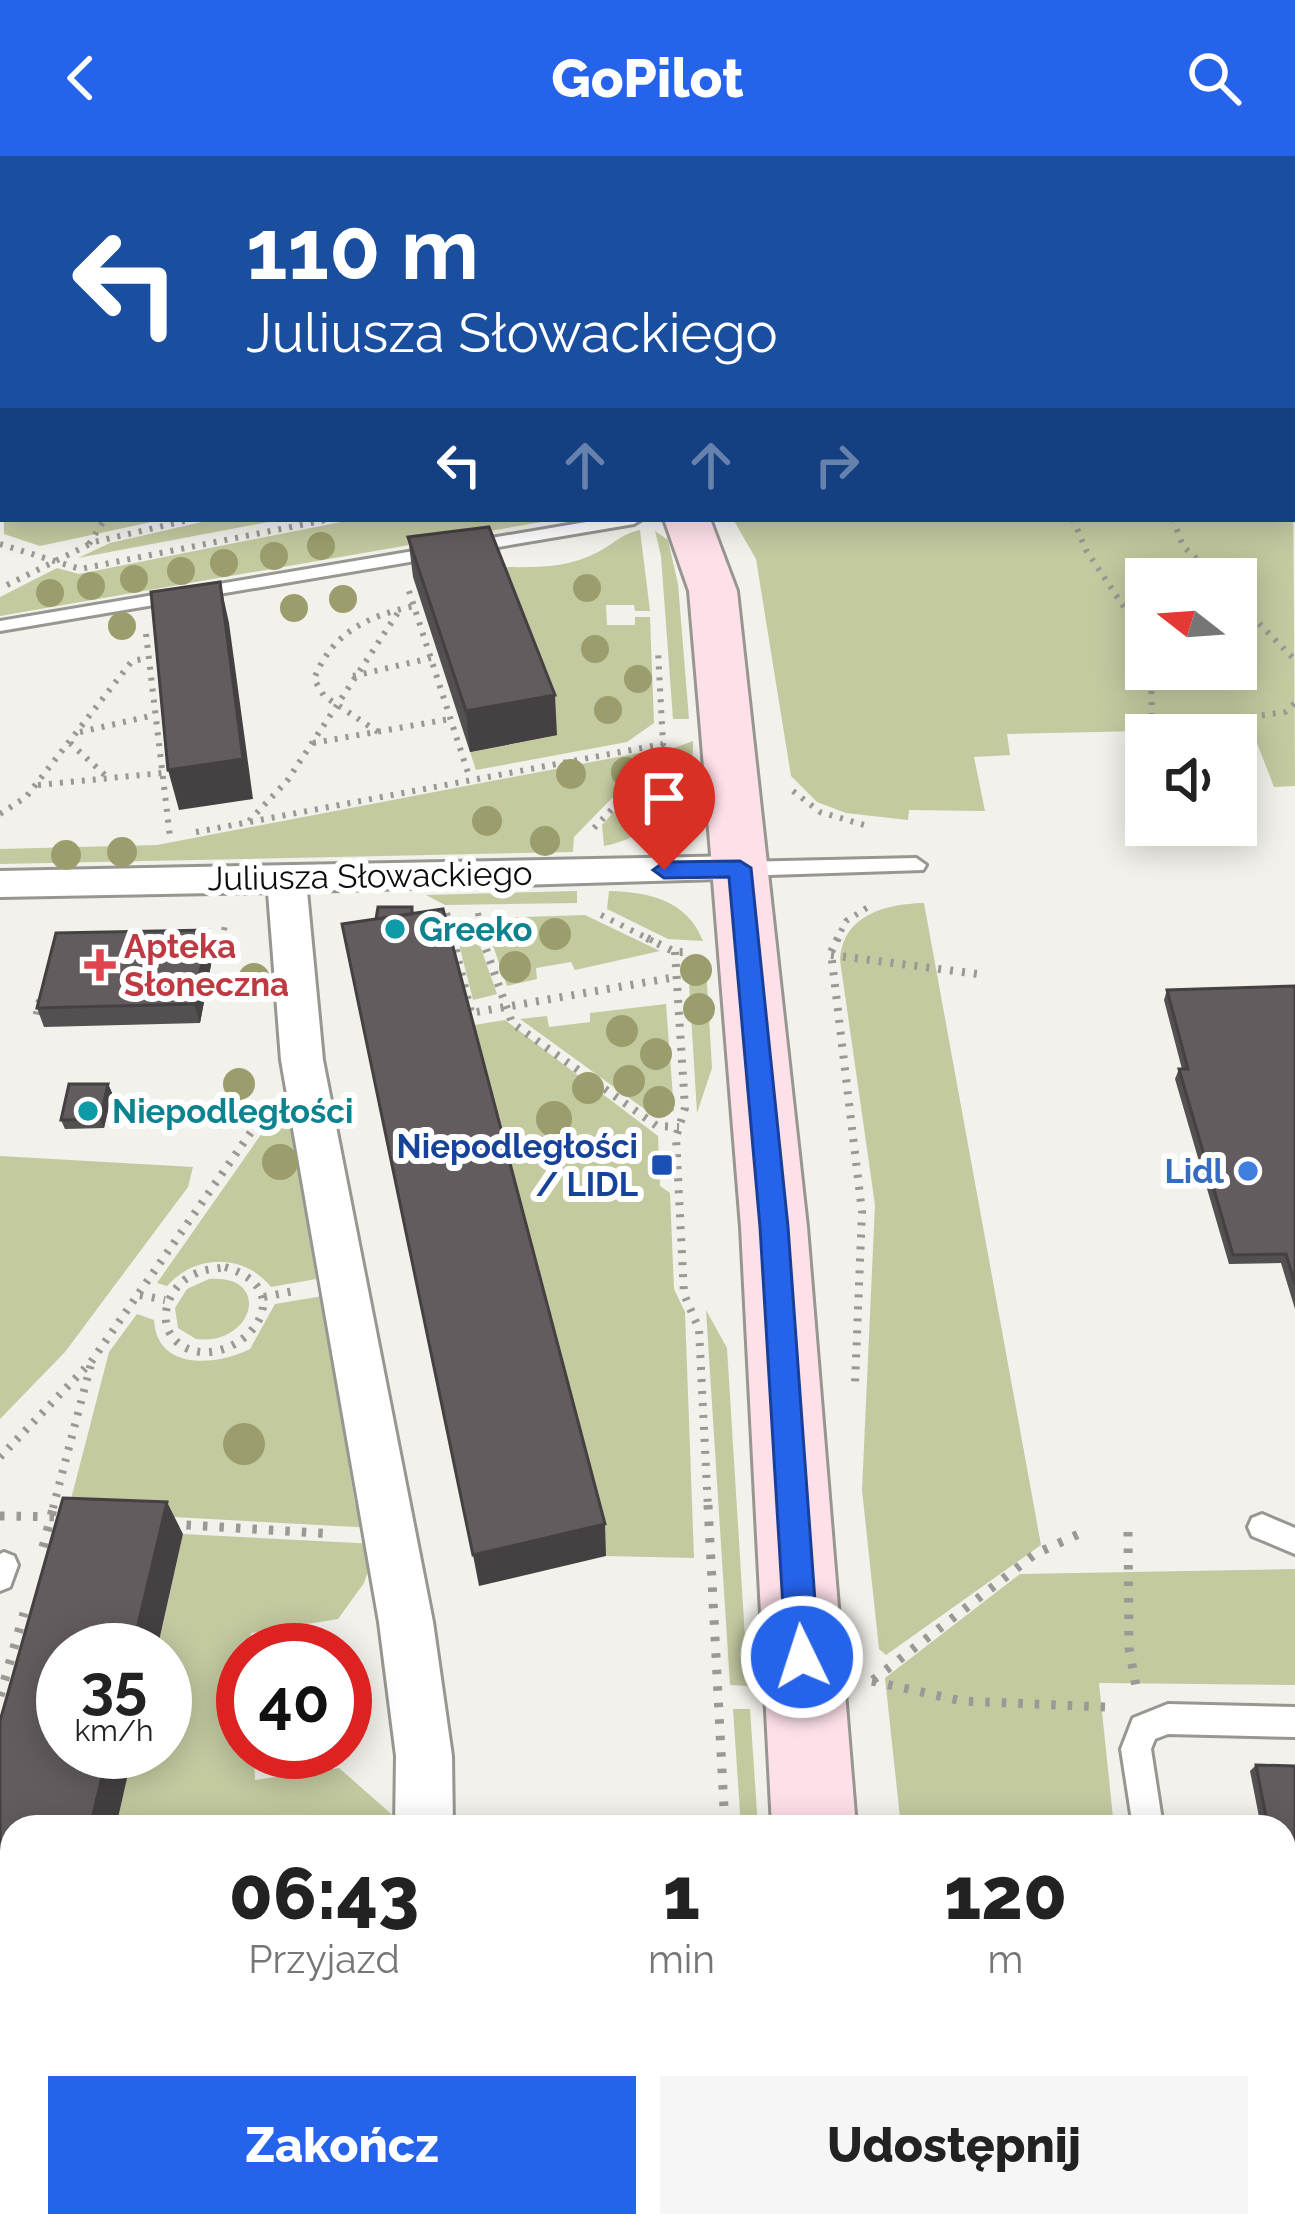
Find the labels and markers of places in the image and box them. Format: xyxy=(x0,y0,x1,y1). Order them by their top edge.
pin xyxy=(613,747,715,870)
place label: Greeko xyxy=(419,910,533,949)
marker: Greeko xyxy=(382,916,408,942)
place label: Apteka Słoneczna xyxy=(124,927,289,1004)
marker: Apteka Słoneczna xyxy=(87,952,113,978)
place label: Niepodległości xyxy=(112,1092,353,1131)
marker: Niepodległości xyxy=(75,1098,101,1124)
place label: Niepodległości / LIDL xyxy=(397,1127,638,1204)
marker: Niepodległości / LIDL xyxy=(649,1152,675,1178)
place label: Lidl xyxy=(1165,1152,1225,1191)
marker: Lidl xyxy=(1235,1158,1261,1184)

